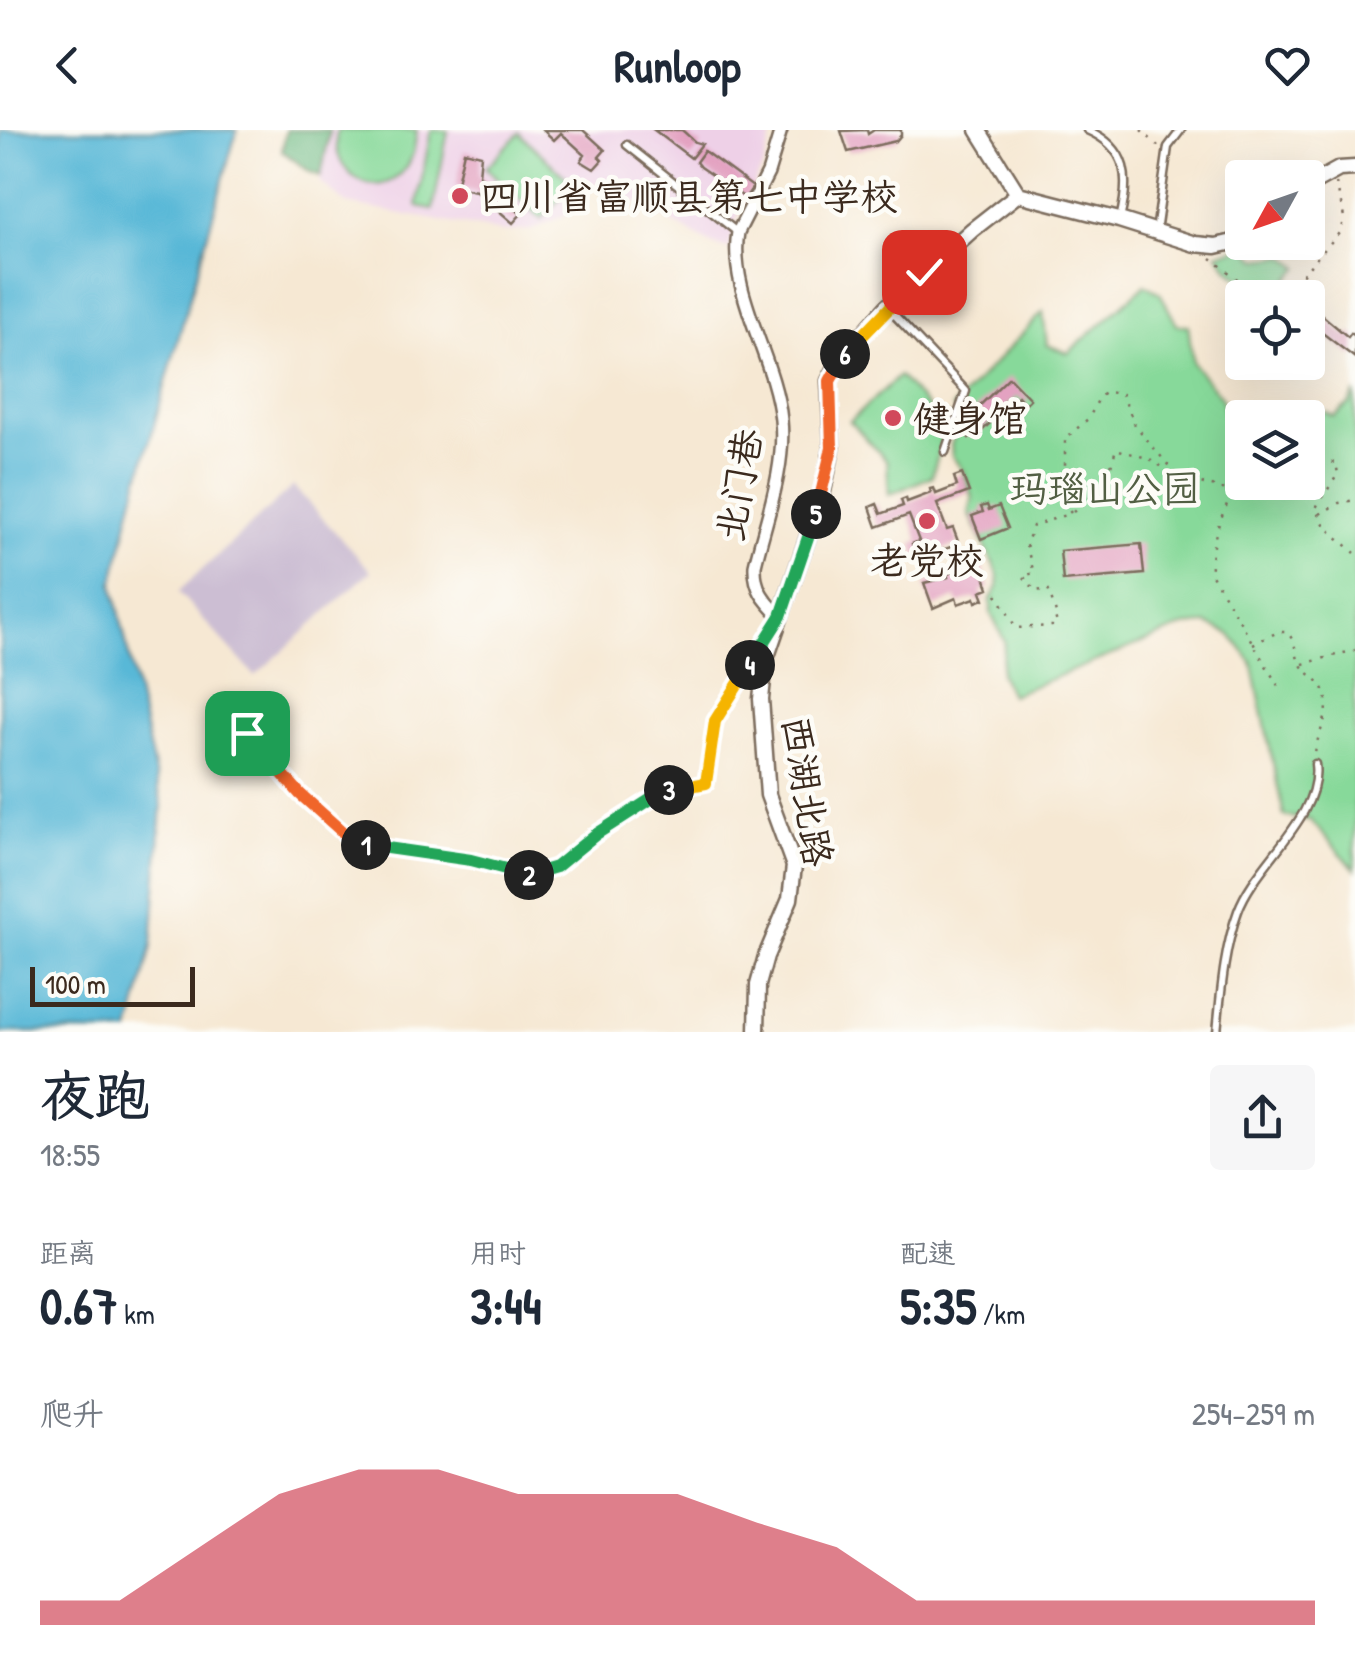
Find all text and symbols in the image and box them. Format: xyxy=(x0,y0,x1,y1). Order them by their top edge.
text: Runloop xyxy=(614,35,741,96)
icon: back xyxy=(40,38,95,93)
icon: heart xyxy=(1260,38,1315,93)
north arrow xyxy=(1225,160,1325,260)
map controls xyxy=(1225,160,1325,500)
place label: 四川省富顺县第七中学校 xyxy=(480,170,898,222)
marker: 四川省富顺县第七中学校 xyxy=(449,185,471,207)
pin xyxy=(882,230,967,315)
icon: check xyxy=(897,245,952,300)
button: locate xyxy=(1225,280,1325,380)
pin: 6 xyxy=(820,329,870,379)
text: 6 xyxy=(839,335,851,373)
place label: 健身馆 xyxy=(913,392,1027,444)
button: layers xyxy=(1225,400,1325,500)
marker: 健身馆 xyxy=(882,407,904,429)
street label: 北门巷 xyxy=(702,424,774,546)
park label: 玛瑙山公园 xyxy=(1010,462,1200,514)
pin: 5 xyxy=(791,489,841,539)
text: 5 xyxy=(810,495,822,533)
marker: 老党校 xyxy=(916,510,938,532)
place label: 老党校 xyxy=(870,534,984,586)
pin: 4 xyxy=(725,640,775,690)
text: 4 xyxy=(745,646,755,684)
pin xyxy=(205,691,290,776)
icon: arrive xyxy=(220,706,275,761)
street label: 西湖北路 xyxy=(770,712,846,870)
pin: 3 xyxy=(644,765,694,815)
text: 3 xyxy=(663,771,675,809)
pin: 1 xyxy=(341,820,391,870)
text: 1 xyxy=(361,826,371,864)
pin: 2 xyxy=(504,850,554,900)
text: 2 xyxy=(522,856,536,894)
scale bar xyxy=(30,962,195,1006)
text: 100 m xyxy=(45,965,106,1003)
text: 夜跑 xyxy=(40,1058,150,1132)
button: share xyxy=(1210,1065,1315,1170)
text: 18:55 xyxy=(40,1133,100,1176)
text: 距离 xyxy=(40,1234,96,1272)
text: 用时 xyxy=(470,1234,526,1272)
text: 配速 xyxy=(900,1234,956,1272)
text: 0.67 xyxy=(40,1272,118,1340)
text: 3:44 xyxy=(470,1272,542,1340)
text: 5:35 xyxy=(900,1272,976,1340)
text: km xyxy=(118,1295,155,1333)
text: /km xyxy=(976,1295,1025,1333)
text: 爬升 xyxy=(40,1392,104,1435)
text: 254–259 m xyxy=(1192,1392,1315,1435)

